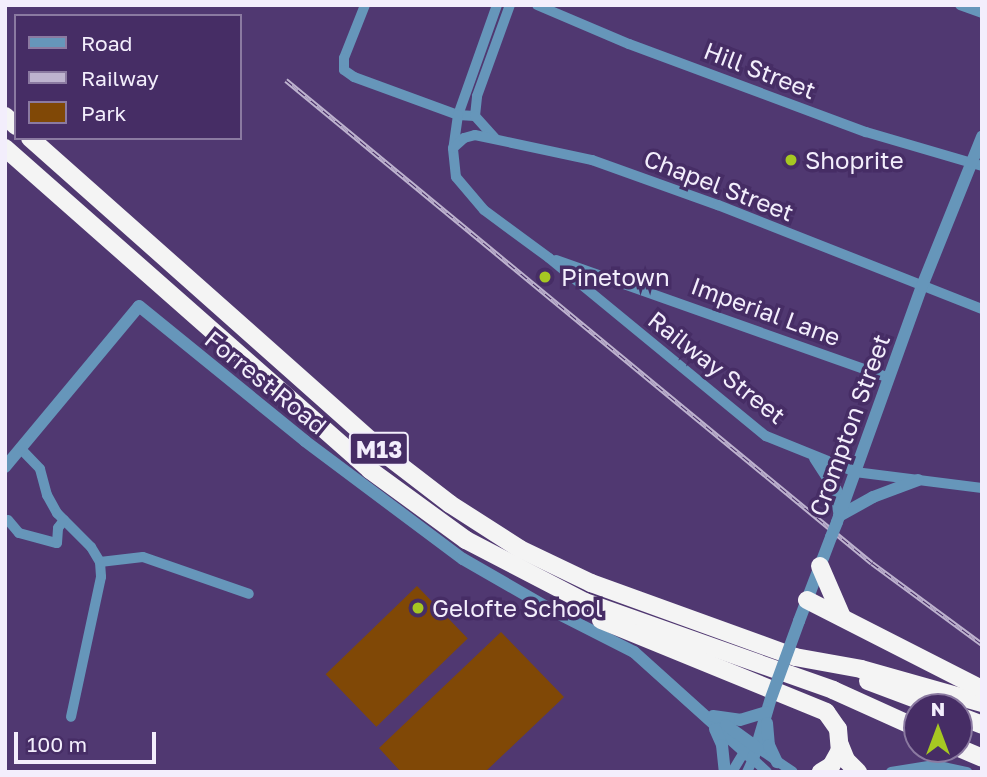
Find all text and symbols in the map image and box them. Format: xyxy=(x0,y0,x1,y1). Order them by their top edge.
legend xyxy=(14,14,242,140)
text: Road xyxy=(81,30,132,56)
street label: Hill Street xyxy=(700,36,820,104)
text: Railway xyxy=(81,65,159,91)
text: Park xyxy=(81,100,126,126)
street label: Chapel Street xyxy=(640,143,798,227)
place label: Shoprite xyxy=(805,146,904,174)
marker: Shoprite xyxy=(783,152,799,168)
place label: Pinetown xyxy=(561,263,670,291)
marker: Pinetown xyxy=(535,267,555,287)
street label: Imperial Lane xyxy=(687,271,845,351)
street label: Railway Street xyxy=(643,305,791,429)
street label: Forrest Road xyxy=(199,324,333,440)
street label: Crompton Street xyxy=(803,330,895,520)
road number: M13 xyxy=(348,430,410,468)
place label: Gelofte School xyxy=(432,594,603,622)
marker: Gelofte School xyxy=(410,600,426,616)
north arrow xyxy=(903,693,973,763)
text: N xyxy=(931,697,945,720)
scale bar xyxy=(18,718,159,762)
text: 100 m xyxy=(27,731,87,757)

